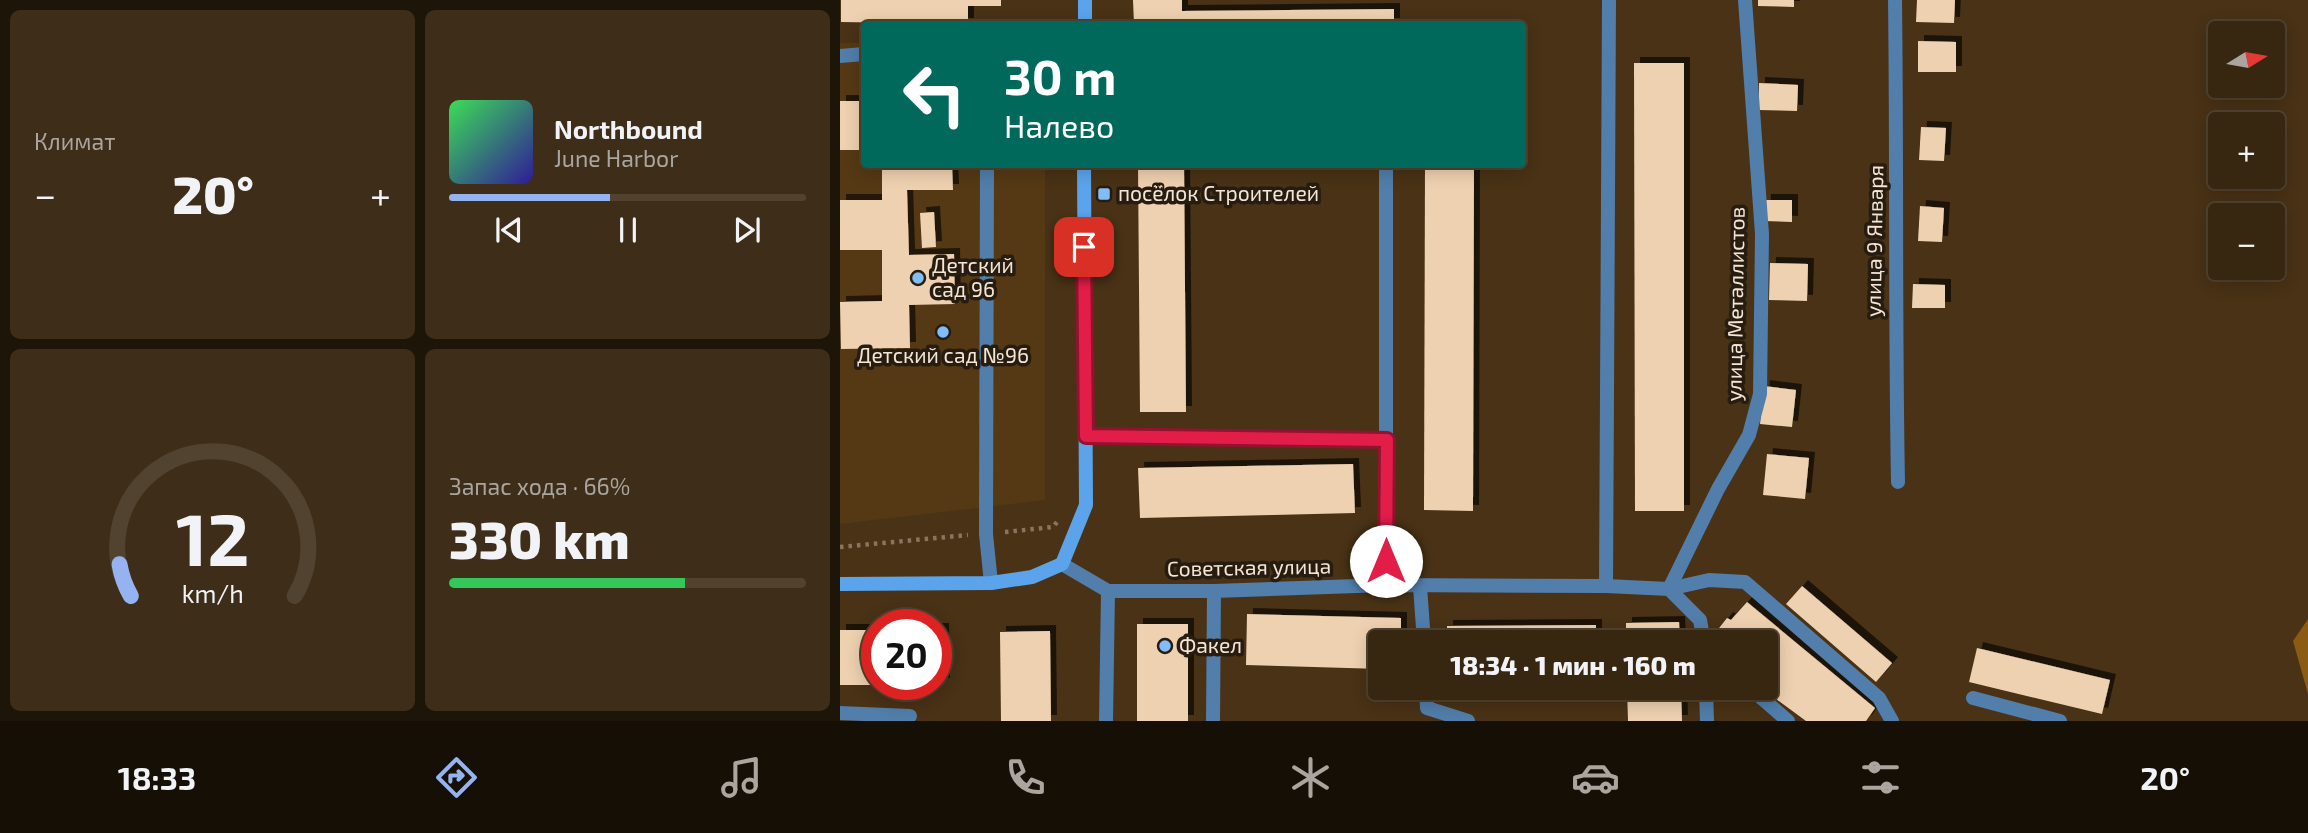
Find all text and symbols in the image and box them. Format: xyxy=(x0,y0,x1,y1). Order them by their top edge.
north arrow xyxy=(2208,21,2286,98)
map controls xyxy=(2208,21,2285,280)
text: 30 m xyxy=(1004,46,1116,105)
icon: left xyxy=(889,49,980,140)
text: Налево xyxy=(1004,106,1114,144)
button: + xyxy=(2208,112,2285,189)
text: Northbound xyxy=(554,113,703,144)
text: Климат xyxy=(34,127,115,155)
text: June Harbor xyxy=(554,144,678,172)
text: 20° xyxy=(172,162,254,224)
street label: улица 9 Января xyxy=(1860,165,1888,317)
text: − xyxy=(34,171,56,217)
text: + xyxy=(370,171,391,217)
place label: посёлок Строителей xyxy=(1118,180,1319,205)
marker: посёлок Строителей xyxy=(1096,186,1112,202)
button: − xyxy=(2208,203,2285,280)
street label: улица Металлистов xyxy=(1720,206,1750,401)
icon: previous xyxy=(490,211,528,249)
icon: pause xyxy=(609,211,647,249)
icon: next xyxy=(728,211,766,249)
pin xyxy=(1054,217,1114,277)
icon: arrive xyxy=(1065,228,1103,266)
place label: Детский сад 96 xyxy=(932,252,1014,301)
marker: Детский сад 96 xyxy=(910,270,926,286)
marker: Детский сад №96 xyxy=(935,324,951,340)
place label: Детский сад №96 xyxy=(857,342,1029,367)
text: Запас хода · 66% xyxy=(449,472,630,500)
text: 12 xyxy=(176,493,249,581)
text: 330 km xyxy=(449,507,630,569)
position arrow xyxy=(1349,524,1423,598)
street label: Советская улица xyxy=(1167,553,1331,581)
text: km/h xyxy=(181,578,244,608)
speed limit sign: 20 xyxy=(861,609,952,700)
place label: Факел xyxy=(1179,632,1242,657)
marker: Факел xyxy=(1157,638,1173,654)
text: 18:34 · 1 мин · 160 m xyxy=(1450,649,1696,680)
icon: directions xyxy=(432,753,481,802)
icon: music xyxy=(717,753,766,802)
icon: phone xyxy=(1001,753,1050,802)
icon: climate xyxy=(1286,753,1335,802)
icon: car xyxy=(1571,753,1620,802)
icon: filters xyxy=(1856,753,1905,802)
text: 18:33 xyxy=(118,758,196,796)
text: 20° xyxy=(2140,758,2190,796)

